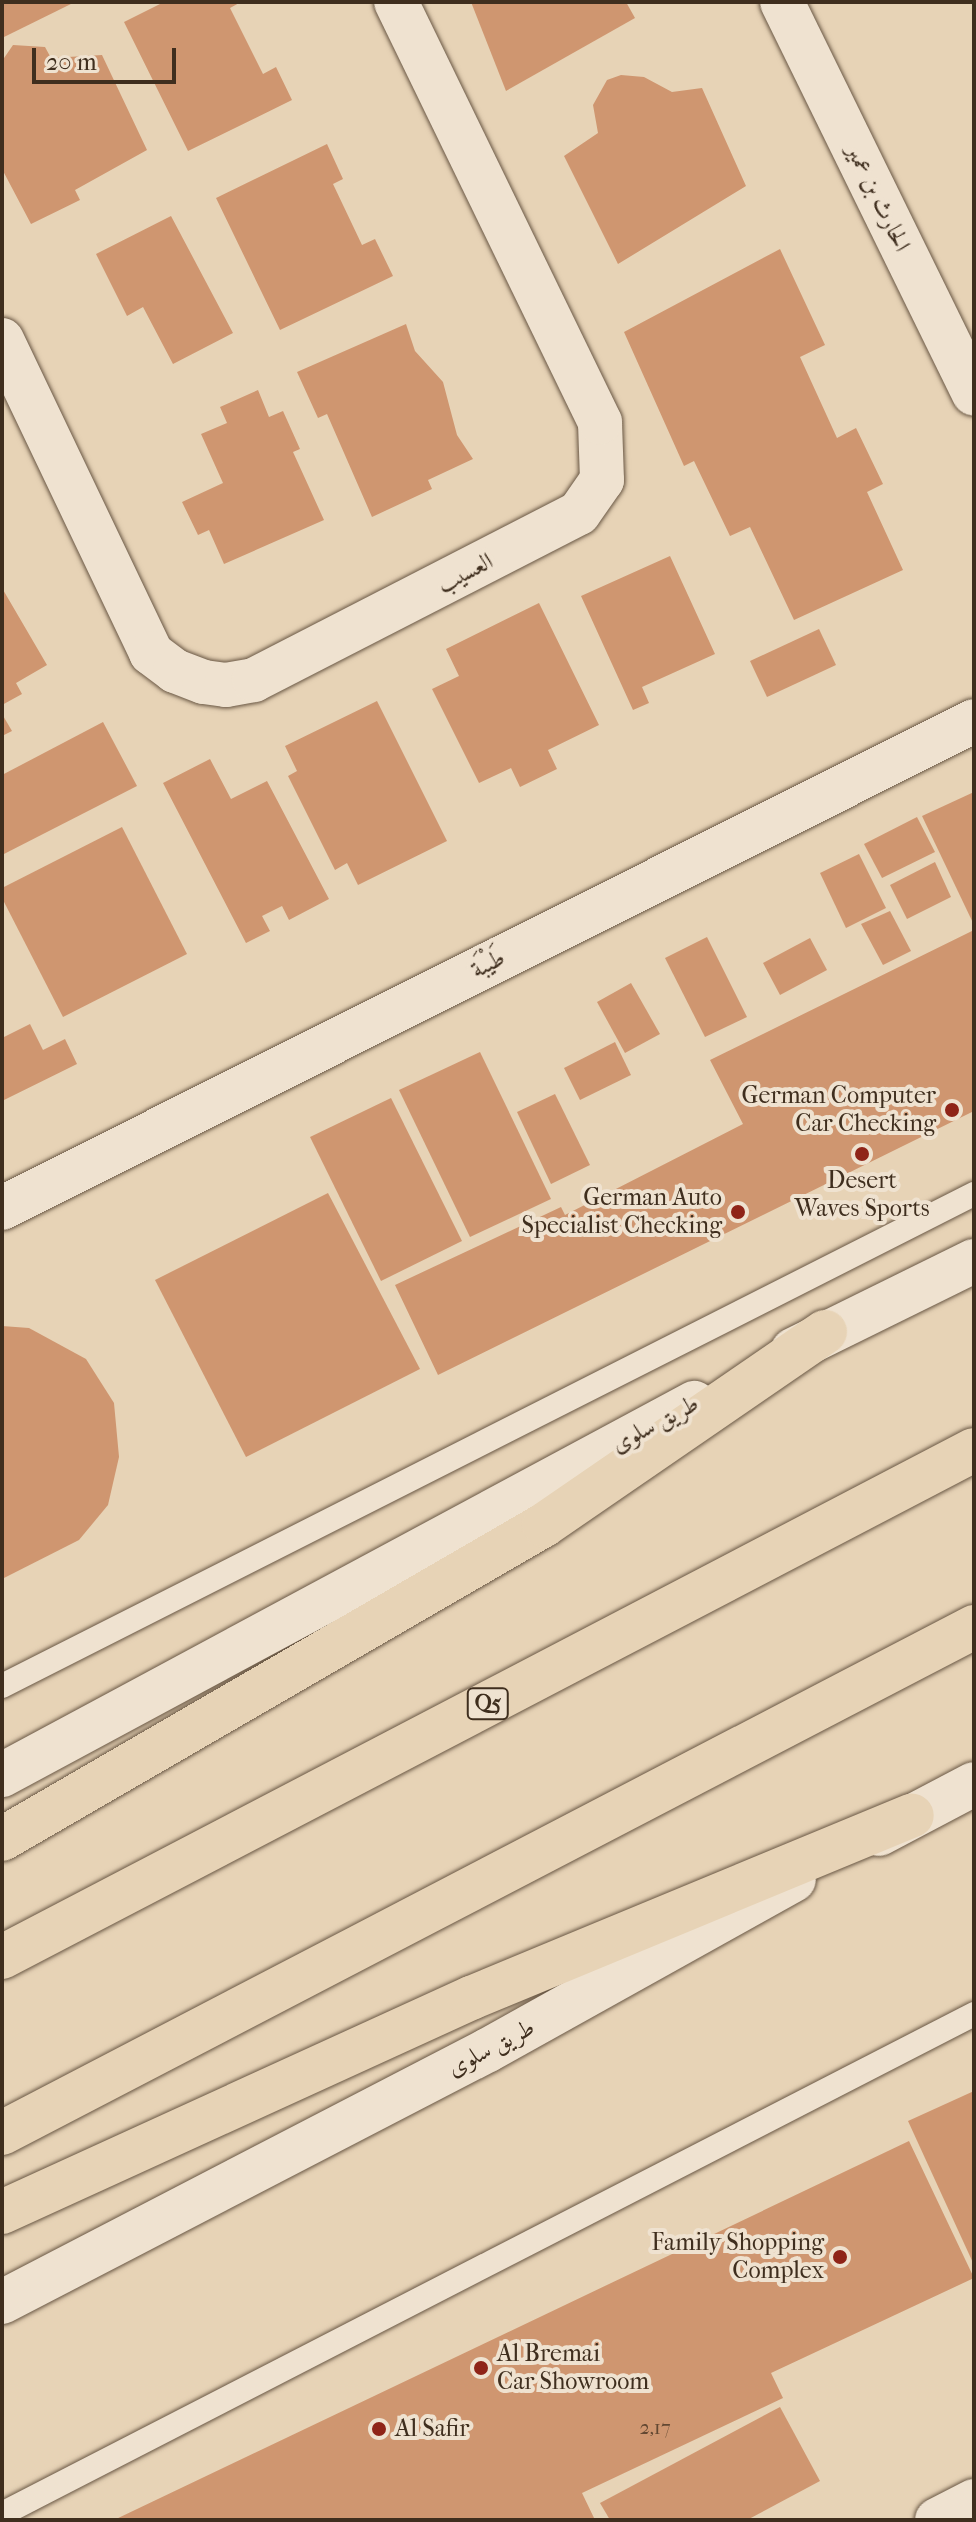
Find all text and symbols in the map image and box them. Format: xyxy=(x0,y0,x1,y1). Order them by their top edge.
scale bar xyxy=(36,32,180,82)
text: 20 m xyxy=(46,48,97,76)
street label: الحارث بن عمير xyxy=(840,140,916,256)
street label: العسيب xyxy=(432,547,498,599)
street label: طَيْبَة xyxy=(466,943,510,985)
place label: German Computer Car Checking xyxy=(742,1082,936,1138)
marker: German Computer Car Checking xyxy=(943,1101,961,1119)
marker: Desert Waves Sports xyxy=(853,1145,871,1163)
place label: Desert Waves Sports xyxy=(794,1167,930,1223)
place label: German Auto Specialist Checking xyxy=(522,1184,722,1240)
marker: German Auto Specialist Checking xyxy=(729,1203,747,1221)
street label: طريق سلوى xyxy=(606,1389,704,1459)
road number: Q5 xyxy=(466,1686,510,1722)
street label: طريق سلوى xyxy=(442,2013,540,2083)
place label: Family Shopping Complex xyxy=(651,2229,824,2285)
marker: Family Shopping Complex xyxy=(831,2248,849,2266)
place label: Al Bremai Car Showroom xyxy=(497,2340,649,2396)
marker: Al Bremai Car Showroom xyxy=(472,2359,490,2377)
place label: Al Safir xyxy=(395,2415,469,2443)
house number: 2,17 xyxy=(639,2415,671,2439)
marker: Al Safir xyxy=(370,2420,388,2438)

